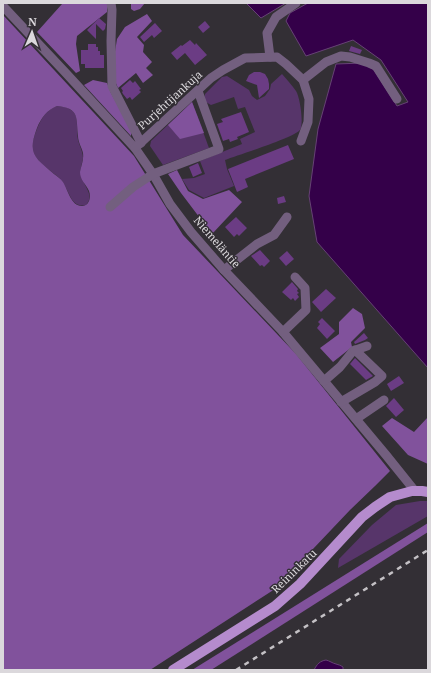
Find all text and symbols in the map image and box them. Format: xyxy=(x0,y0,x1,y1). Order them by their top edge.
north arrow xyxy=(12,12,52,52)
text: N xyxy=(28,14,37,29)
street label: Purjehtijankuja xyxy=(134,67,205,133)
street label: Niemeläntie xyxy=(191,213,244,271)
street label: Reininkatu xyxy=(268,545,320,596)

